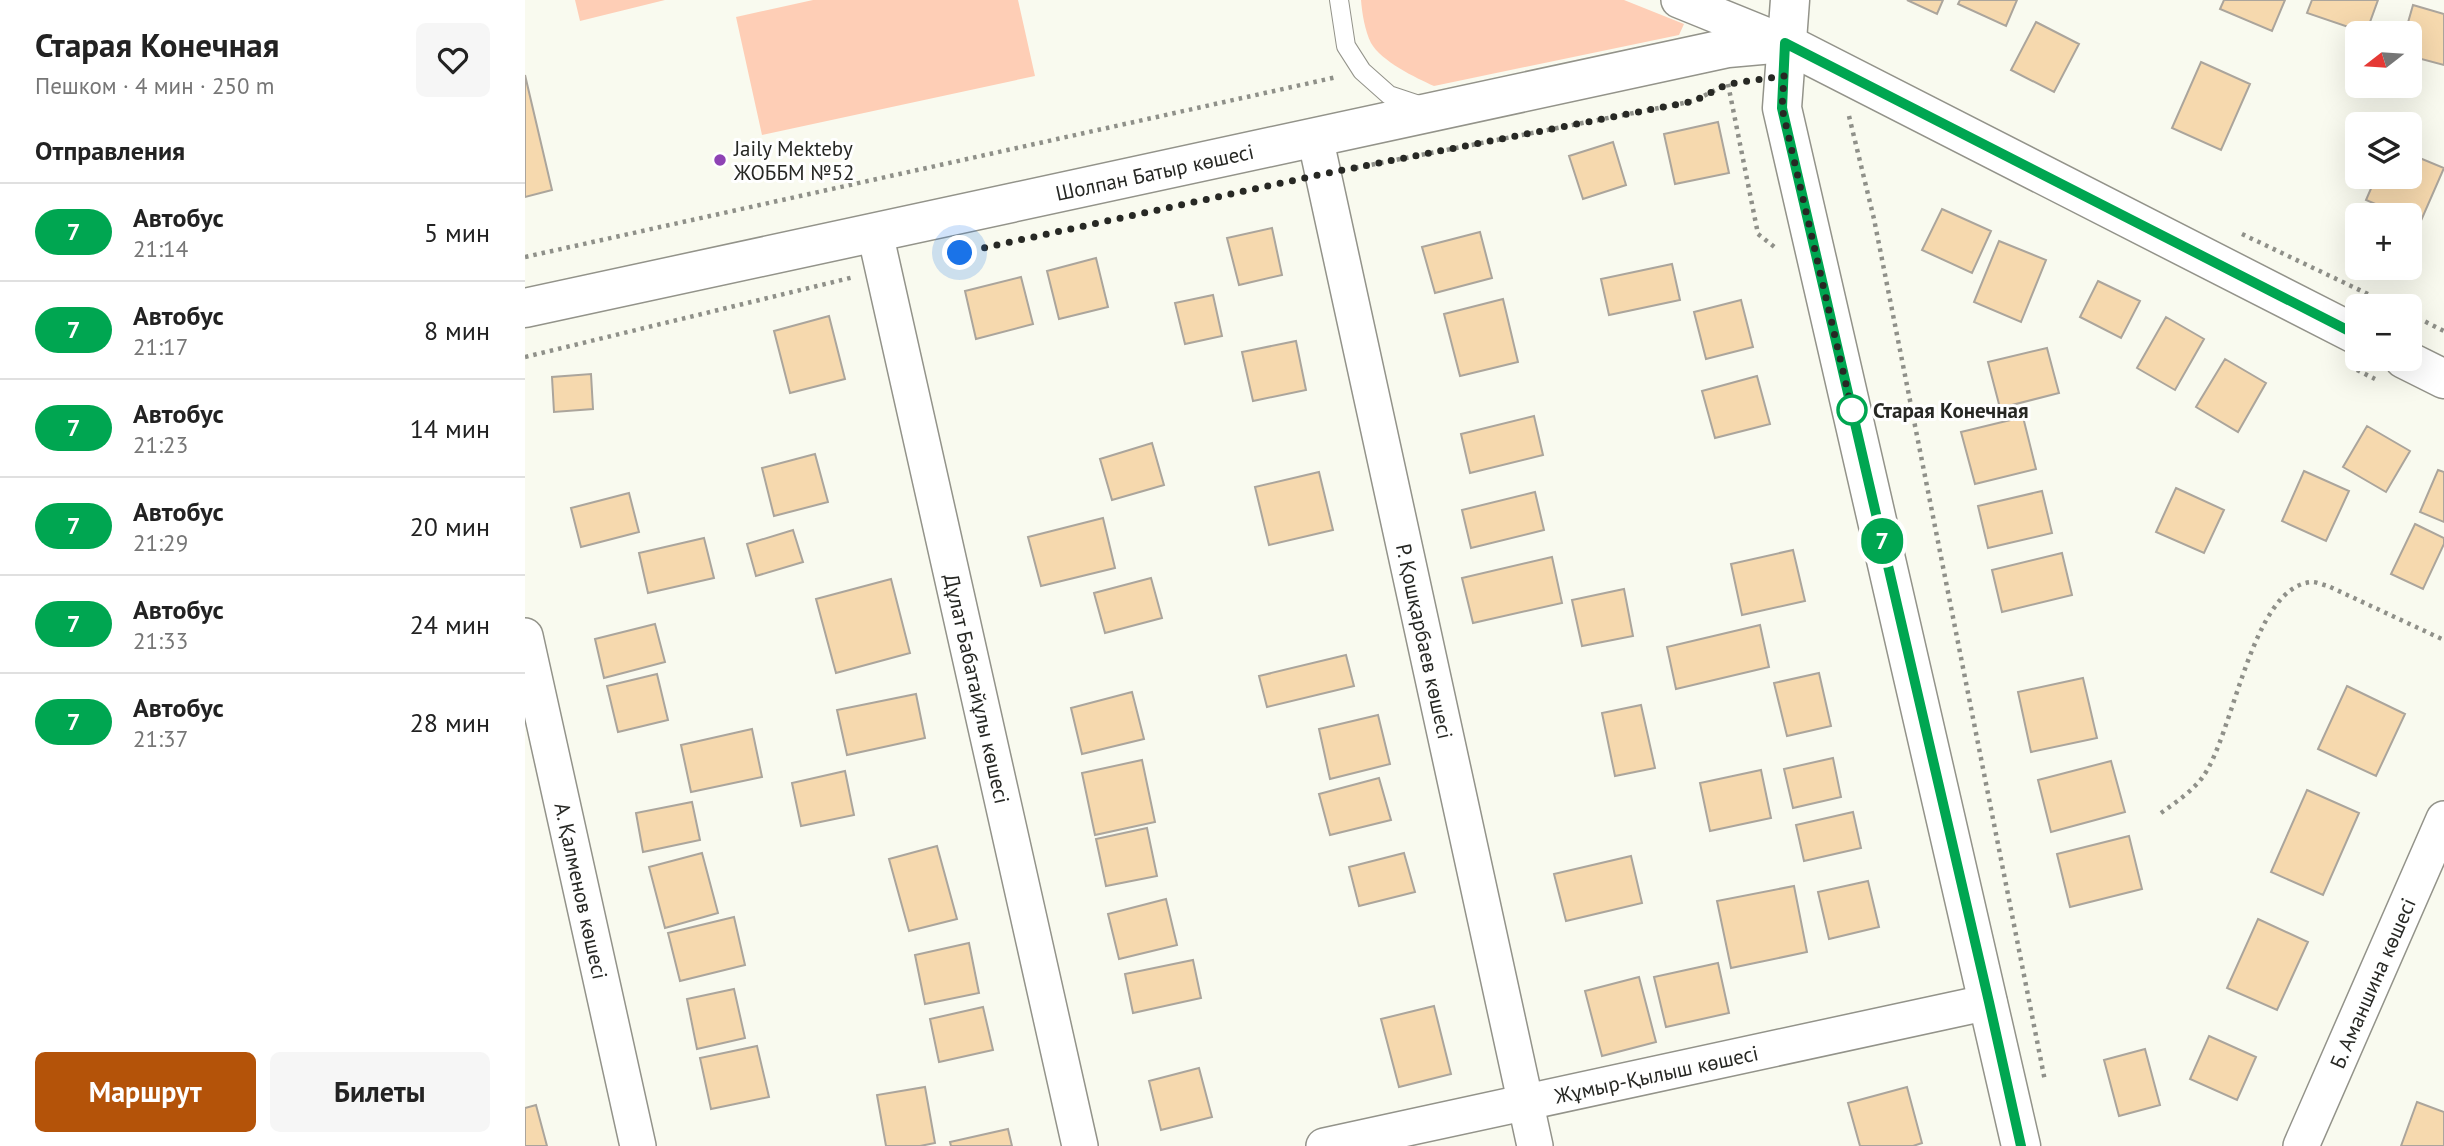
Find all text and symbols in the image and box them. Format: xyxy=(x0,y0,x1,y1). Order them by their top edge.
north arrow xyxy=(2345,21,2422,98)
map controls xyxy=(2345,21,2422,371)
text: Старая Конечная xyxy=(35,23,279,66)
button: heart xyxy=(416,23,490,97)
text: Пешком · 4 мин · 250 m xyxy=(35,71,274,100)
button: layers xyxy=(2345,112,2422,189)
text: Отправления xyxy=(35,134,185,167)
place label: Jaily Mekteby ЖОББМ №52 xyxy=(733,135,855,186)
street label: Шолпан Батыр көшесі xyxy=(1053,137,1256,206)
marker: Jaily Mekteby ЖОББМ №52 xyxy=(712,152,728,168)
text: Автобус xyxy=(133,201,224,234)
button: + xyxy=(2345,203,2422,280)
text: 7 xyxy=(67,216,80,247)
text: 5 мин xyxy=(424,216,490,249)
text: 21:14 xyxy=(133,234,188,263)
your location xyxy=(942,235,977,270)
button: − xyxy=(2345,294,2422,371)
text: Автобус xyxy=(133,299,224,332)
text: 7 xyxy=(67,314,80,345)
text: 8 мин xyxy=(424,314,490,347)
text: 21:17 xyxy=(133,332,188,361)
marker: Старая Конечная xyxy=(1837,395,1867,425)
text: Автобус xyxy=(133,397,224,430)
place label: Старая Конечная xyxy=(1873,397,2028,424)
text: 7 xyxy=(67,412,80,443)
text: 14 мин xyxy=(410,412,490,445)
text: 21:23 xyxy=(133,430,188,459)
text: Автобус xyxy=(133,495,224,528)
text: 7 xyxy=(67,510,80,541)
text: 20 мин xyxy=(410,510,490,543)
line badge: 7 xyxy=(1859,518,1905,564)
text: 7 xyxy=(1875,525,1889,556)
text: 21:29 xyxy=(133,528,188,557)
street label: Р. Қошқарбаев көшесі xyxy=(1390,541,1459,741)
street label: Дұлат Бабатайұлы көшесі xyxy=(938,571,1016,806)
text: Автобус xyxy=(133,593,224,626)
text: 7 xyxy=(67,608,80,639)
text: 24 мин xyxy=(410,608,490,641)
text: 21:33 xyxy=(133,626,188,655)
text: Автобус xyxy=(133,691,224,724)
text: 7 xyxy=(67,706,80,737)
text: 28 мин xyxy=(410,706,490,739)
text: 21:37 xyxy=(133,724,188,753)
street label: А. Қалменов көшесі xyxy=(549,800,614,982)
street label: Б. Аманшина көшесі xyxy=(2323,893,2421,1072)
street label: Жұмыр-Қылыш көшесі xyxy=(1551,1039,1761,1109)
button: Маршрут xyxy=(35,1052,256,1132)
button: Билеты xyxy=(270,1052,490,1132)

